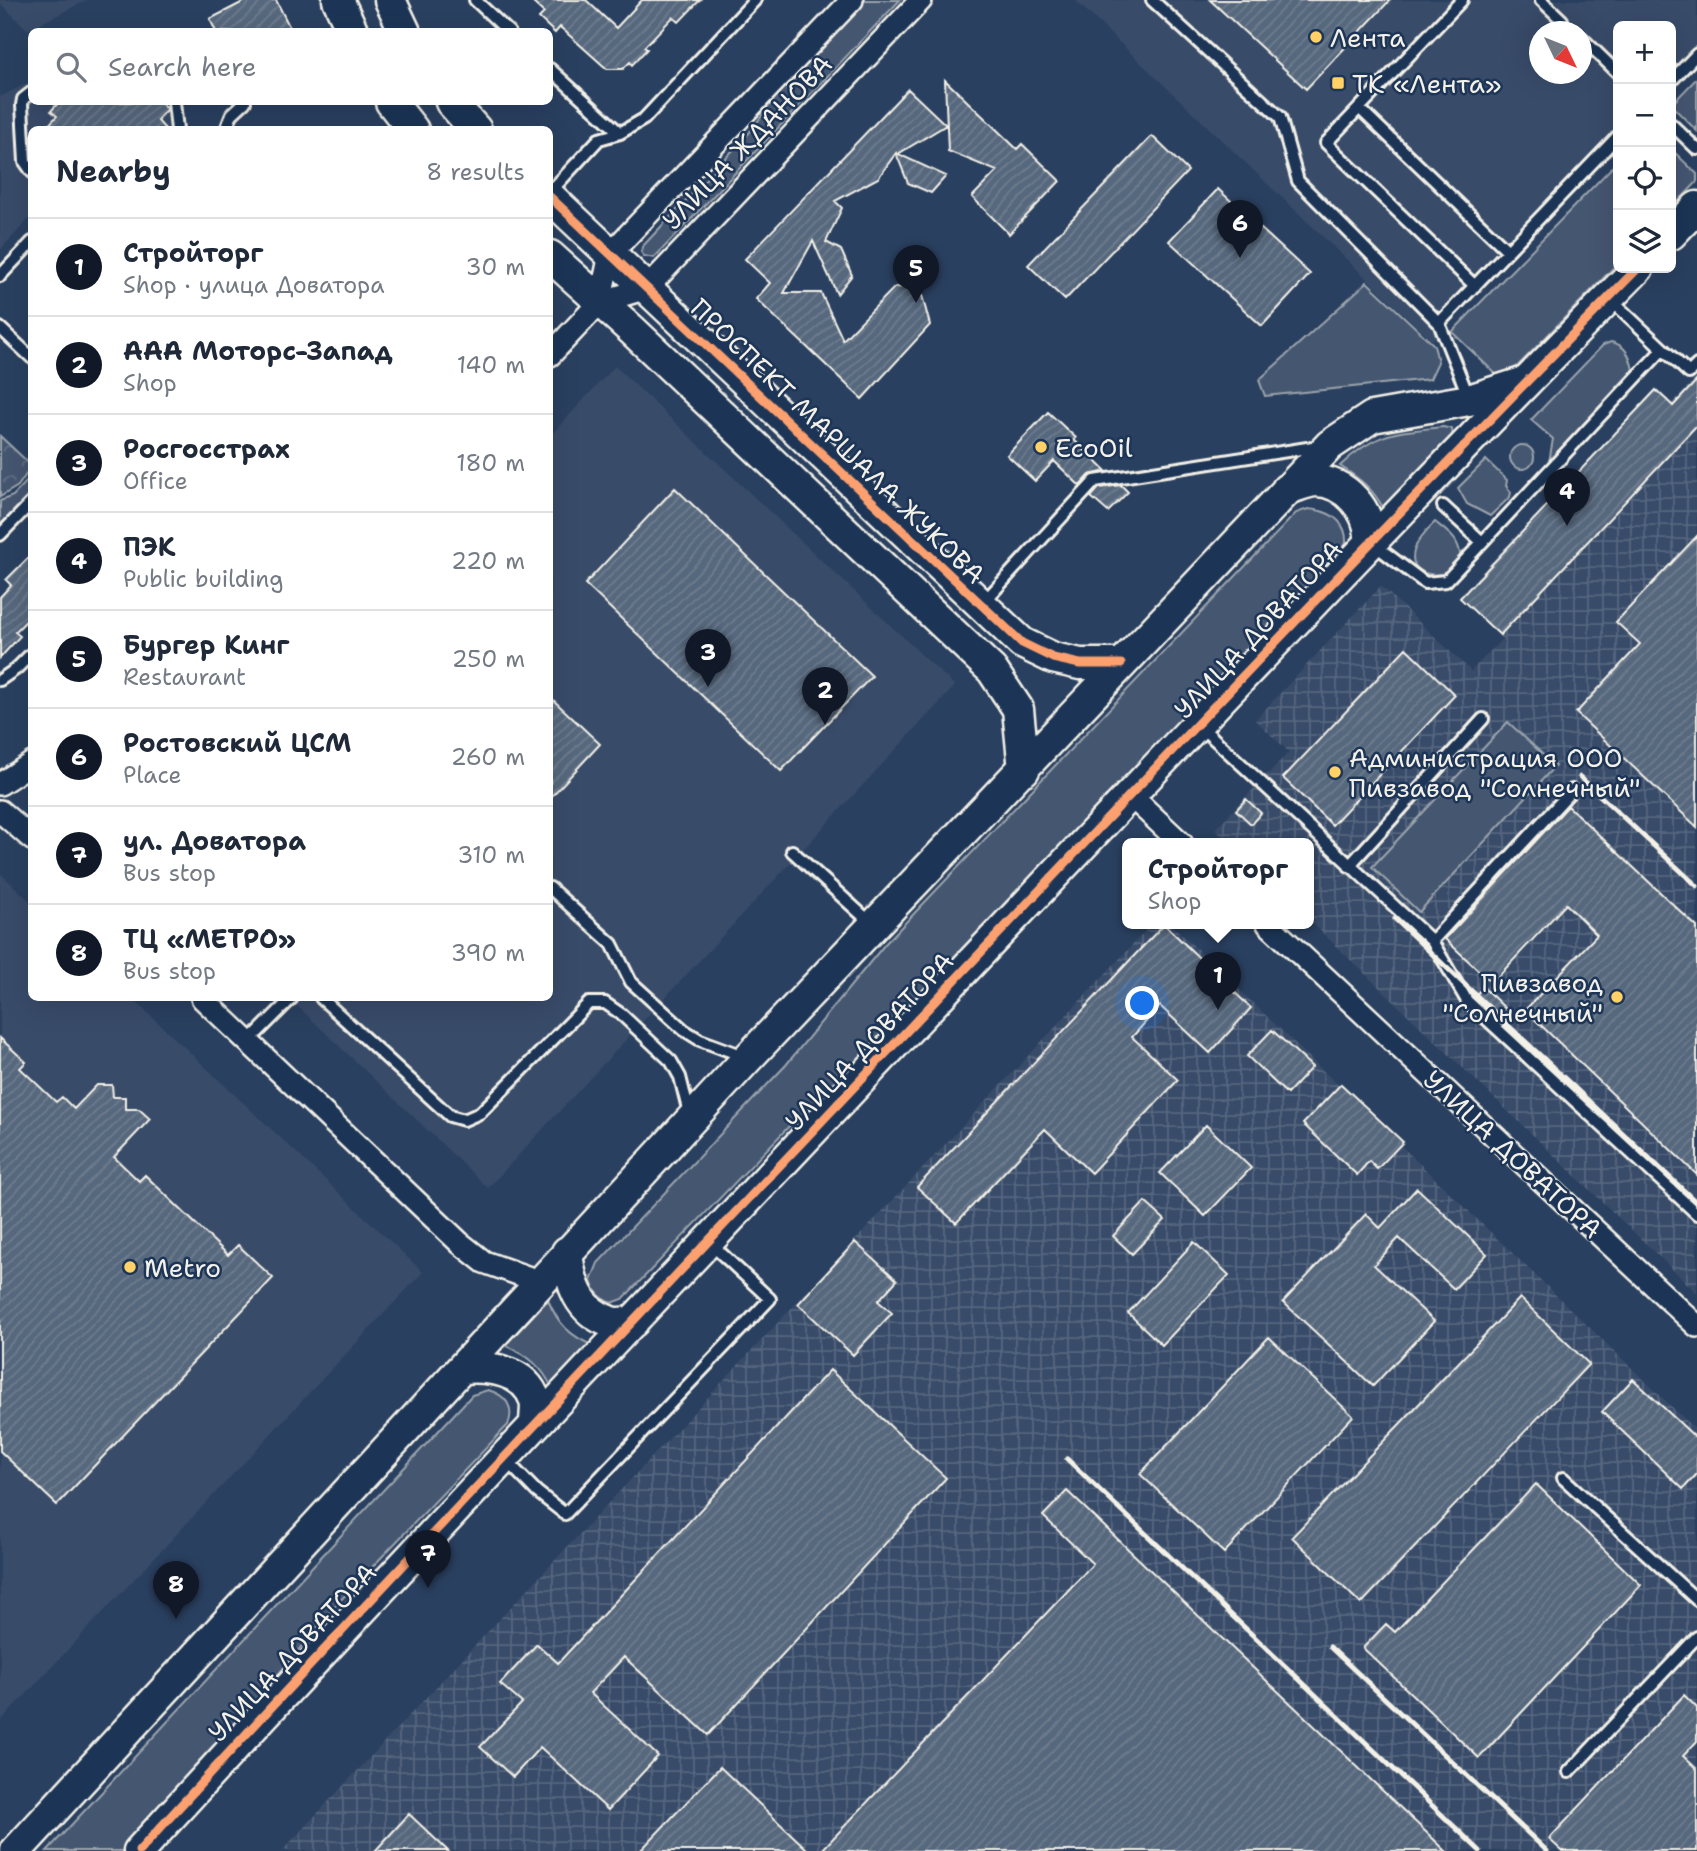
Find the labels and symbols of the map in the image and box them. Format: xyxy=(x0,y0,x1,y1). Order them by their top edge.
place label: Лента xyxy=(1330,20,1405,55)
north arrow xyxy=(1529,21,1592,84)
marker: Лента xyxy=(1308,29,1324,45)
street label: УЛИЦА ЖДАНОВА xyxy=(654,47,840,237)
place label: ТК «Лента» xyxy=(1352,66,1501,101)
marker: ТК «Лента» xyxy=(1330,75,1346,91)
pin: 6 xyxy=(1217,200,1263,258)
pin: 5 xyxy=(893,245,939,303)
street label: ПРОСПЕКТ МАРШАЛА ЖУКОВА xyxy=(683,291,993,591)
place label: EcoOil xyxy=(1055,430,1133,465)
marker: EcoOil xyxy=(1033,439,1049,455)
pin: 4 xyxy=(1544,468,1590,526)
street label: УЛИЦА ДОВАТОРА xyxy=(1166,532,1350,726)
pin: 3 xyxy=(685,629,731,687)
pin: 2 xyxy=(802,667,848,725)
place label: Администрация ООО Пивзавод "Солнечный" xyxy=(1349,740,1641,805)
marker: Администрация ООО Пивзавод "Солнечный" xyxy=(1327,764,1343,780)
street label: УЛИЦА ДОВАТОРА xyxy=(777,944,961,1138)
pin: 1 xyxy=(1195,952,1241,1010)
place label: Пивзавод "Солнечный" xyxy=(1442,965,1604,1030)
your location xyxy=(1125,986,1159,1020)
marker: Пивзавод "Солнечный" xyxy=(1609,989,1625,1005)
street label: УЛИЦА ДОВАТОРА xyxy=(1416,1062,1610,1246)
place label: Metro xyxy=(144,1250,221,1285)
marker: Metro xyxy=(122,1259,138,1275)
pin: 7 xyxy=(405,1530,451,1588)
street label: УЛИЦА ДОВАТОРА xyxy=(200,1555,384,1749)
pin: 8 xyxy=(153,1561,199,1619)

